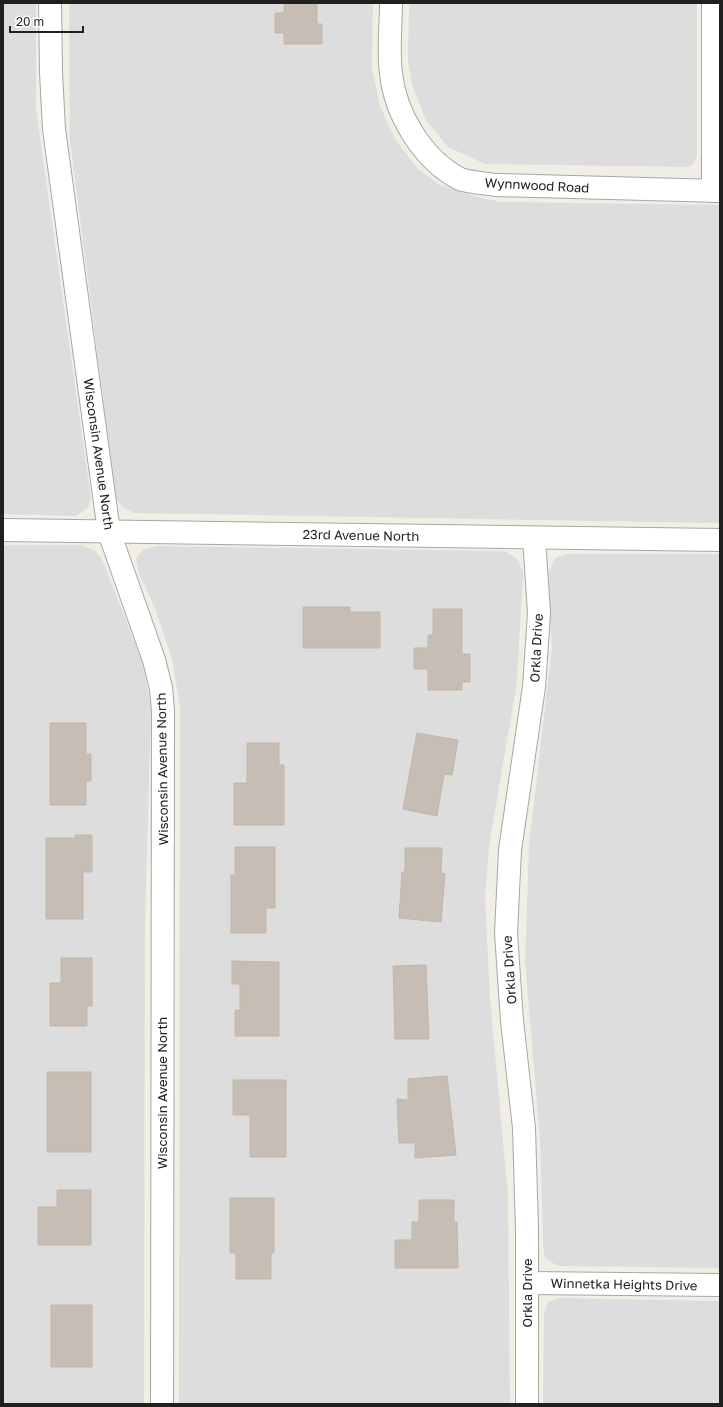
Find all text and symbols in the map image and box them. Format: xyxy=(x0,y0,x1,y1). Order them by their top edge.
scale bar xyxy=(10,8,83,34)
text: 20 m xyxy=(16,14,44,29)
street label: Wynnwood Road xyxy=(484,174,590,196)
street label: Wisconsin Avenue North xyxy=(80,377,118,531)
street label: 23rd Avenue North xyxy=(303,526,419,544)
street label: Orkla Drive xyxy=(526,613,546,683)
street label: Wisconsin Avenue North xyxy=(153,693,171,845)
street label: Orkla Drive xyxy=(499,935,519,1005)
street label: Wisconsin Avenue North xyxy=(154,1017,170,1169)
street label: Orkla Drive xyxy=(519,1258,535,1328)
street label: Winnetka Heights Drive xyxy=(550,1275,698,1293)

